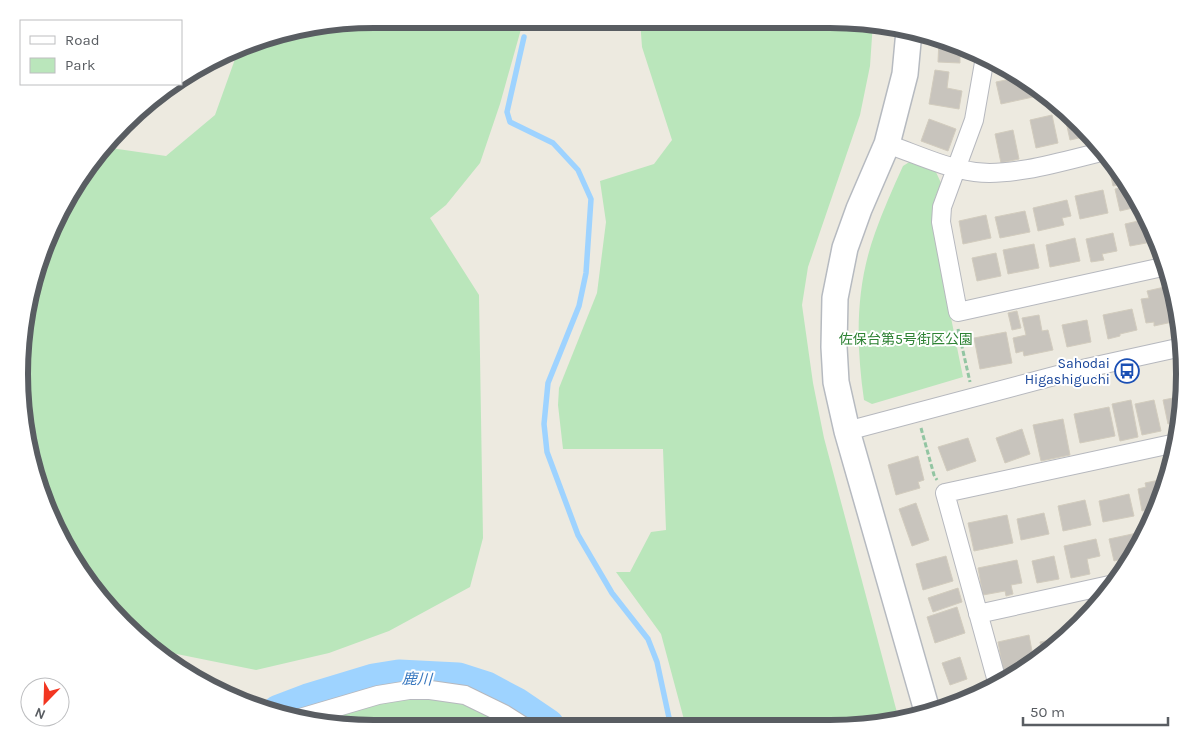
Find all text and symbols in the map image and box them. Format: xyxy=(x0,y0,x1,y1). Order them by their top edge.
legend xyxy=(20,20,182,85)
text: Road xyxy=(65,31,100,49)
text: Park xyxy=(65,56,95,74)
park label: 佐保台第5号街区公園 xyxy=(839,331,973,348)
place label: Sahodai Higashiguchi xyxy=(1025,355,1110,388)
bus stop icon: Sahodai Higashiguchi xyxy=(1114,358,1140,384)
water label: 鹿川 xyxy=(402,669,434,689)
north arrow xyxy=(20,677,70,727)
scale bar xyxy=(1023,694,1168,726)
text: 50 m xyxy=(1030,703,1065,721)
text: N xyxy=(32,704,48,723)

